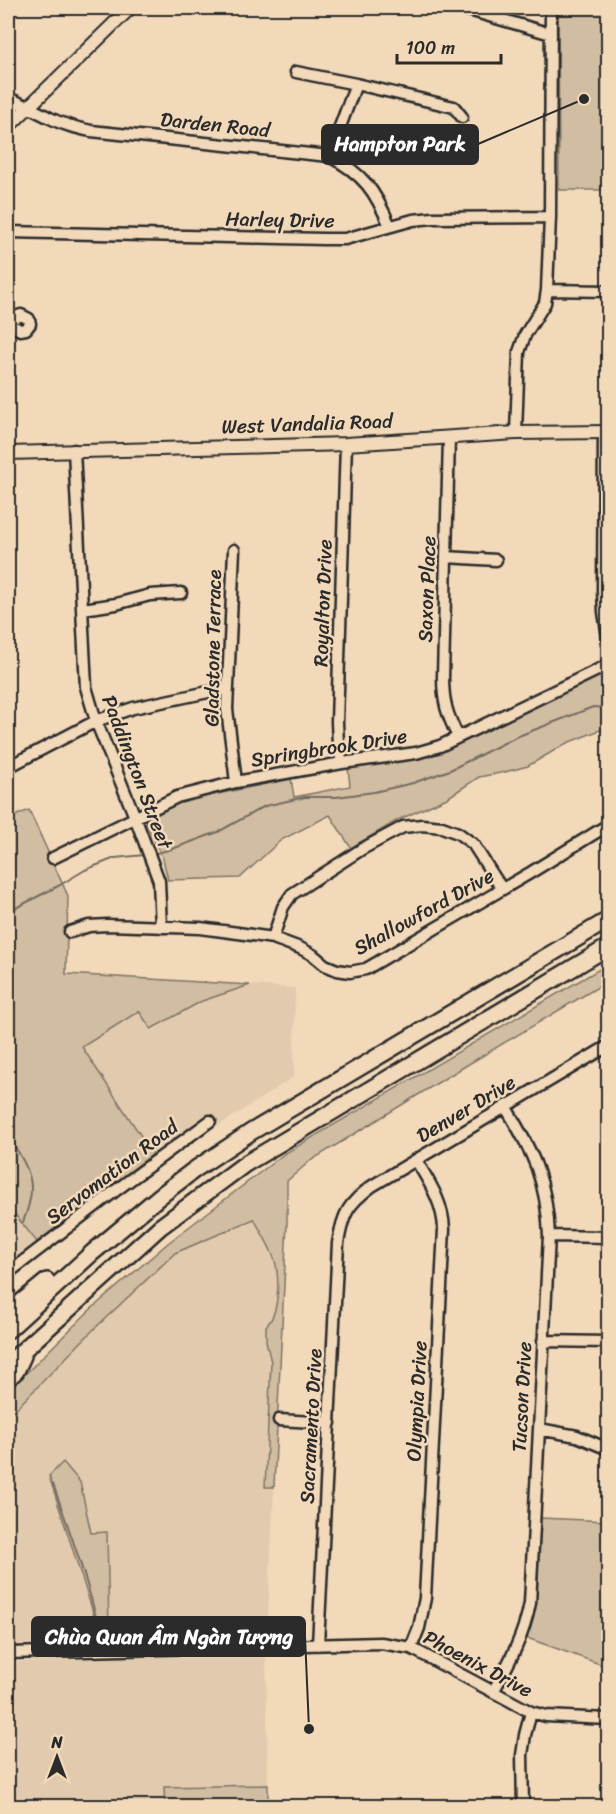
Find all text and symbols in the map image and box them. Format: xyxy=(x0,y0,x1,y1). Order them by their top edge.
scale bar xyxy=(397,27,500,65)
text: 100 m xyxy=(406,32,455,64)
street label: Darden Road xyxy=(159,102,273,148)
callout: Hampton Park xyxy=(322,125,478,164)
text: Hampton Park xyxy=(333,125,466,163)
street label: Harley Drive xyxy=(225,202,335,238)
street label: West Vandalia Road xyxy=(221,403,395,444)
street label: Saxon Place xyxy=(408,535,446,643)
street label: Royalton Drive xyxy=(303,539,343,667)
street label: Gladstone Terrace xyxy=(194,569,232,727)
street label: Paddington Street xyxy=(92,690,183,855)
street label: Springbrook Drive xyxy=(248,718,410,778)
street label: Shallowford Drive xyxy=(347,859,501,965)
street label: Denver Drive xyxy=(409,1065,523,1153)
street label: Servomation Road xyxy=(38,1109,187,1234)
street label: Olympia Drive xyxy=(396,1340,438,1462)
street label: Tucson Drive xyxy=(502,1341,542,1453)
street label: Sacramento Drive xyxy=(289,1347,333,1504)
callout: Chùa Quan Âm Ngàn Tượng xyxy=(32,1617,305,1656)
text: Chùa Quan Âm Ngàn Tượng xyxy=(44,1618,293,1656)
street label: Phoenix Drive xyxy=(417,1620,539,1708)
north arrow xyxy=(27,1727,87,1787)
text: N xyxy=(50,1728,63,1757)

